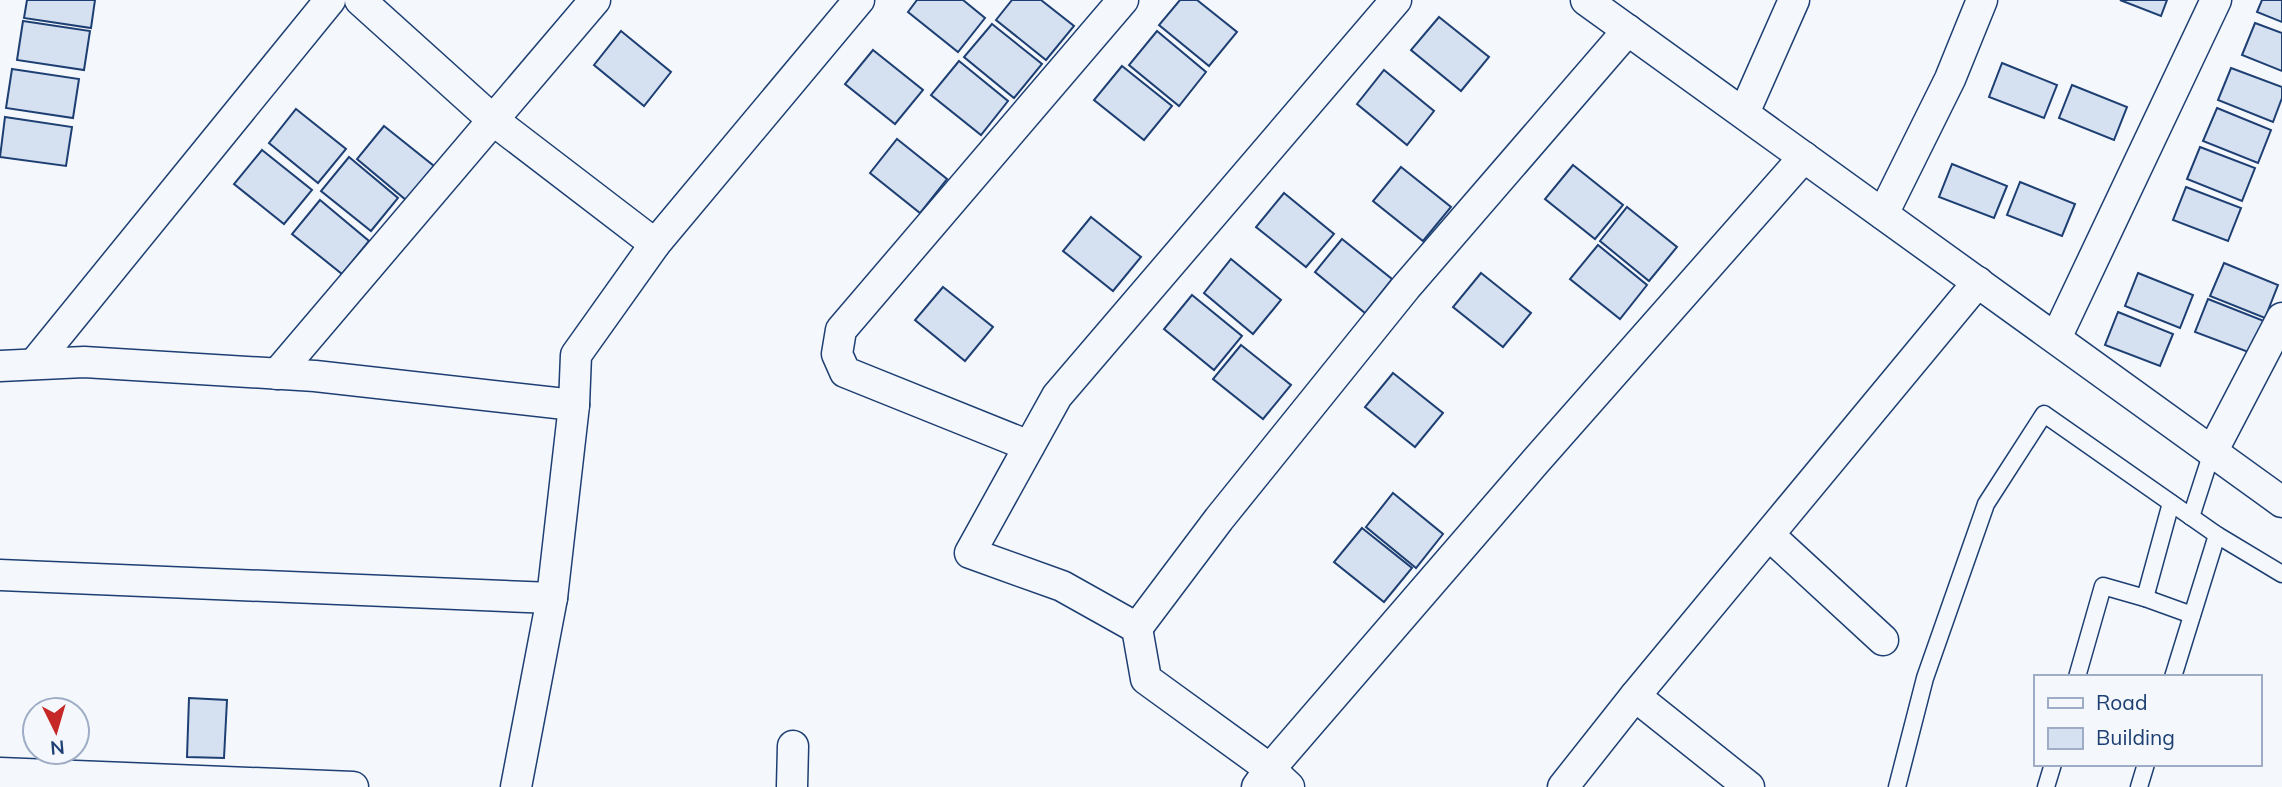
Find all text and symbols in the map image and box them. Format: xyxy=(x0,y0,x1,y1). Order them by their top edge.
legend xyxy=(2034,675,2261,766)
text: Road xyxy=(2096,689,2147,715)
north arrow xyxy=(21,696,91,766)
text: Building xyxy=(2096,724,2175,750)
text: N xyxy=(49,735,66,761)

